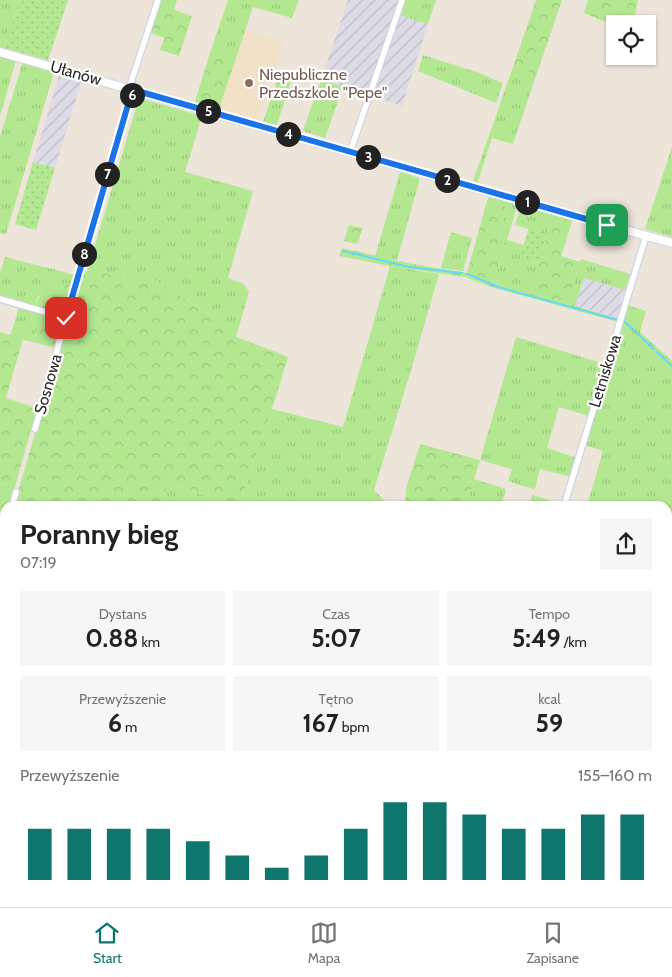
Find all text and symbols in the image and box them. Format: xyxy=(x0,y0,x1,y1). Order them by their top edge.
map controls xyxy=(606,15,656,65)
button: locate xyxy=(606,15,656,65)
street label: Ułanów xyxy=(48,57,104,89)
place label: Niepubliczne Przedszkole "Pepe" xyxy=(259,65,387,102)
marker: Niepubliczne Przedszkole "Pepe" xyxy=(243,77,255,89)
pin: 6 xyxy=(120,82,144,108)
text: 6 xyxy=(129,86,136,104)
pin: 5 xyxy=(196,98,220,124)
text: 5 xyxy=(205,102,212,120)
pin: 4 xyxy=(276,122,300,146)
text: 4 xyxy=(284,125,293,143)
pin: 3 xyxy=(356,144,380,170)
text: 3 xyxy=(365,148,372,166)
pin: 7 xyxy=(94,162,120,186)
text: 7 xyxy=(104,165,111,183)
pin: 2 xyxy=(434,168,460,192)
text: 2 xyxy=(444,171,451,189)
pin: 1 xyxy=(514,190,540,214)
text: 1 xyxy=(525,193,530,211)
pin xyxy=(586,204,628,246)
icon: arrive xyxy=(593,211,621,239)
pin: 8 xyxy=(72,242,96,266)
text: 8 xyxy=(80,245,89,263)
pin xyxy=(45,297,87,339)
icon: check xyxy=(52,304,80,332)
street label: Letniskowa xyxy=(585,332,625,410)
street label: Sosnowa xyxy=(30,351,66,416)
text: Poranny bieg xyxy=(20,517,178,551)
button: share xyxy=(600,518,652,570)
text: 07:19 xyxy=(20,553,57,572)
text: Dystans xyxy=(99,605,147,623)
text: Czas xyxy=(322,605,350,623)
text: Tempo xyxy=(529,605,570,623)
text: 0.88 xyxy=(85,623,138,653)
text: 5:07 xyxy=(311,623,361,653)
text: 5:49 xyxy=(512,623,560,653)
text: km xyxy=(138,633,160,651)
text: /km xyxy=(560,633,587,651)
text: Przewyższenie xyxy=(79,690,166,708)
text: Tętno xyxy=(319,690,353,708)
text: kcal xyxy=(538,690,561,708)
text: 6 xyxy=(108,708,122,738)
text: 167 xyxy=(302,708,339,738)
text: 59 xyxy=(536,708,563,738)
text: m xyxy=(122,718,137,736)
text: bpm xyxy=(339,718,370,736)
text: Przewyższenie xyxy=(20,766,120,785)
text: 155–160 m xyxy=(578,766,652,785)
tab: Start xyxy=(93,919,122,967)
tab: Mapa xyxy=(308,919,340,967)
tab: Zapisane xyxy=(526,919,579,967)

